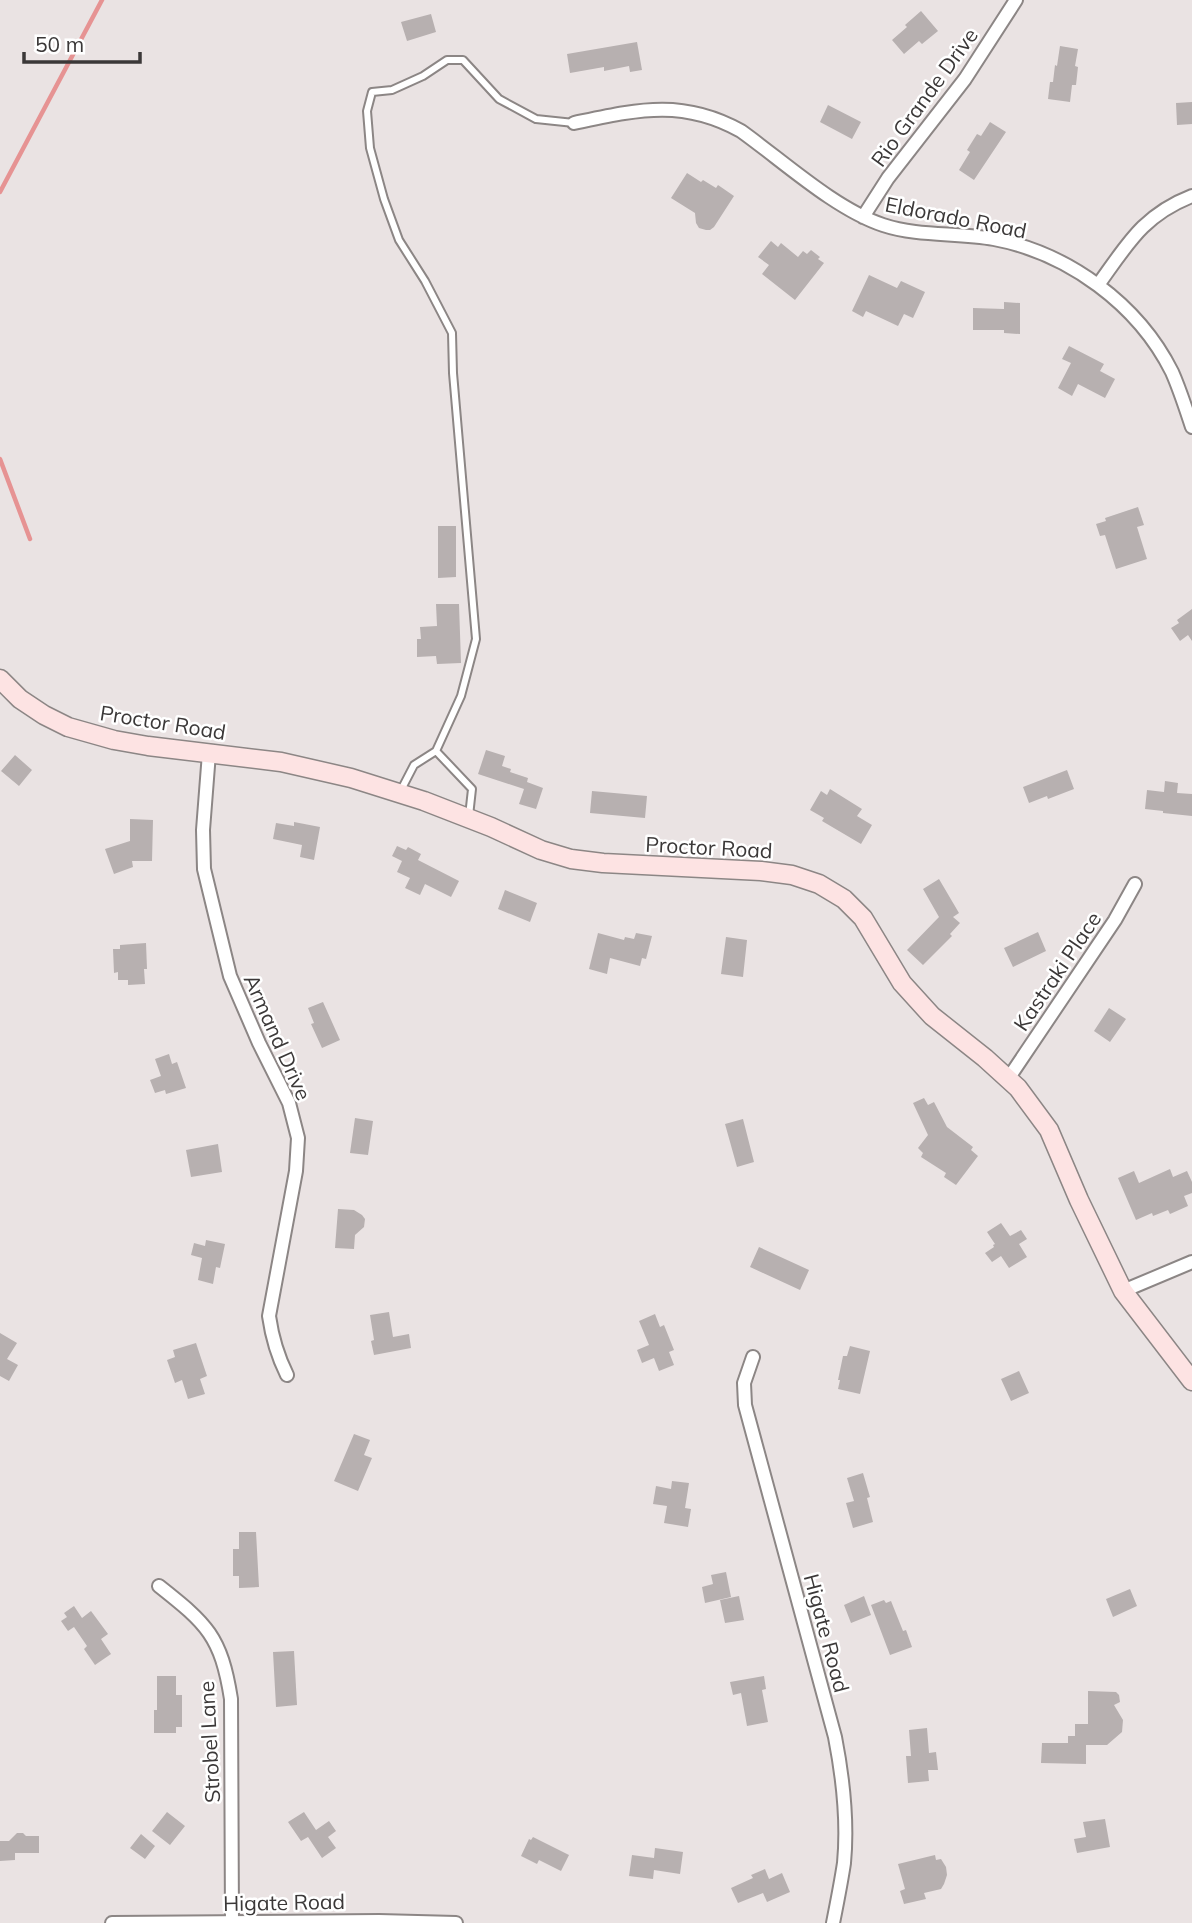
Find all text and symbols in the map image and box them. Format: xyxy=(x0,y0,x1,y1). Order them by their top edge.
scale bar xyxy=(24,21,140,65)
street label: Rio Grande Drive xyxy=(865,23,983,171)
text: 50 m xyxy=(35,31,84,57)
street label: Eldorado Road xyxy=(883,191,1029,243)
street label: Proctor Road xyxy=(98,699,228,745)
street label: Proctor Road xyxy=(645,831,773,863)
street label: Kastraki Place xyxy=(1008,907,1106,1035)
street label: Armand Drive xyxy=(239,970,317,1104)
street label: Higate Road xyxy=(799,1571,855,1695)
street label: Strobel Lane xyxy=(193,1680,225,1804)
street label: Higate Road xyxy=(223,1888,345,1916)

